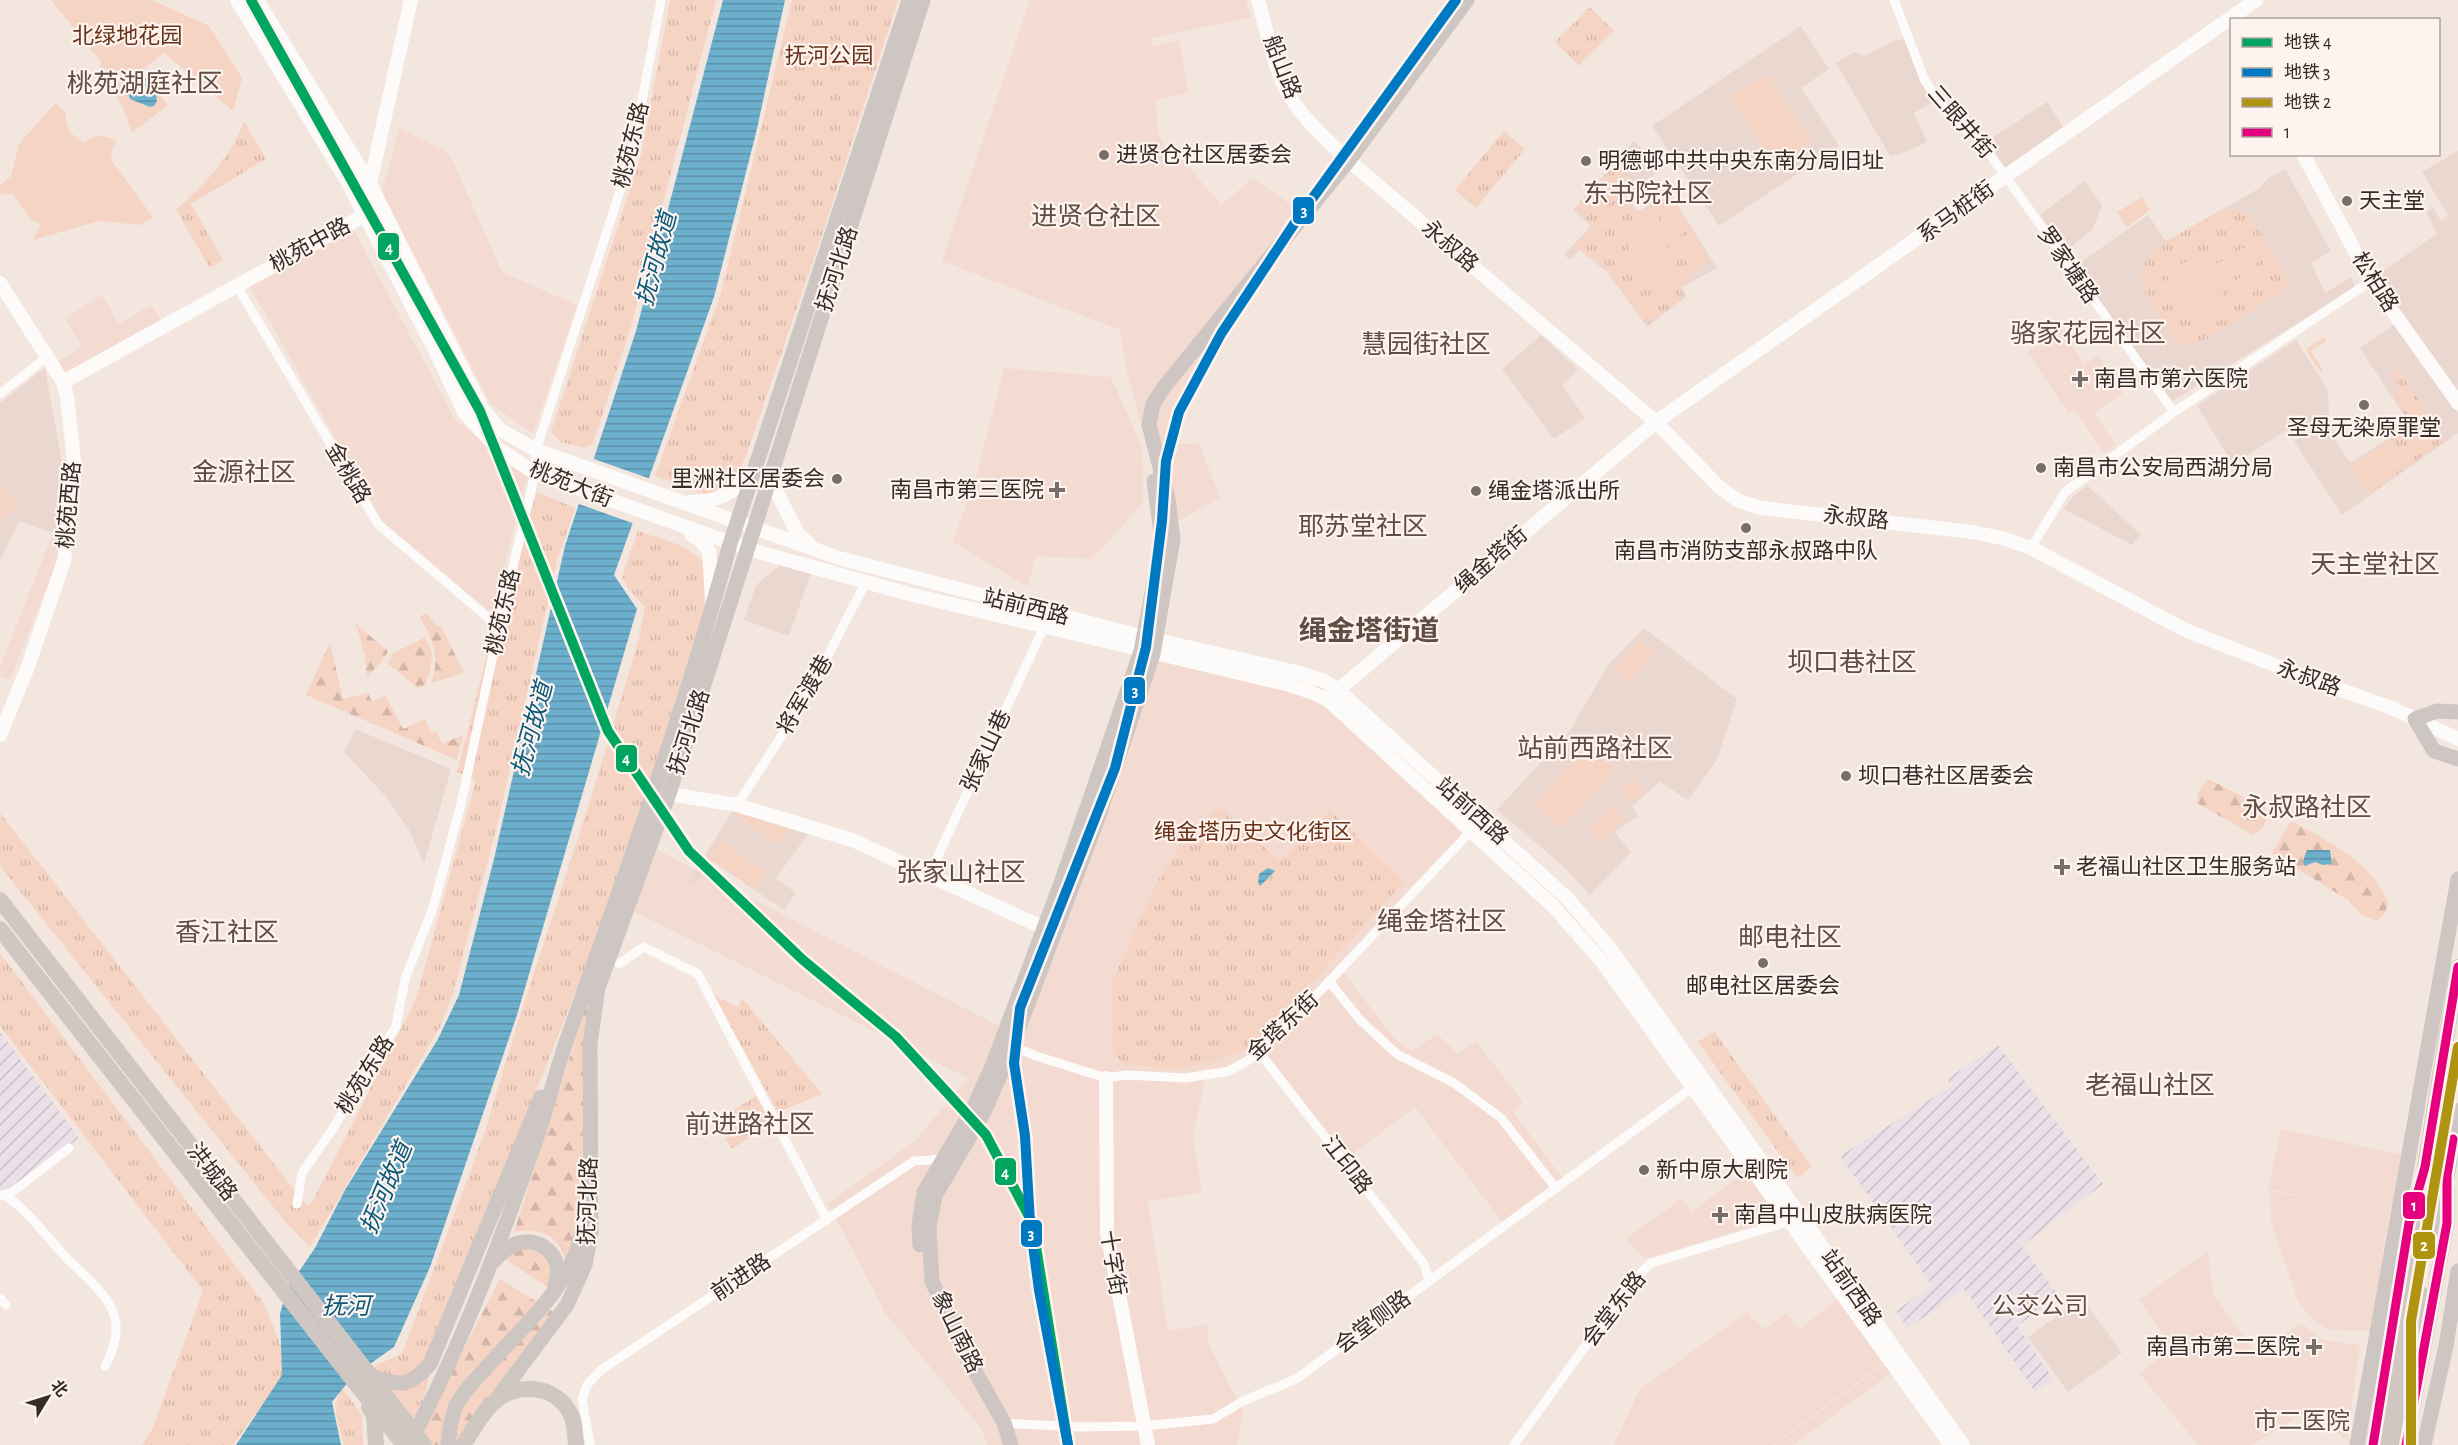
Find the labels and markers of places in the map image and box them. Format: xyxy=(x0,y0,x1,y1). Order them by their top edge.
place label: 进贤仓社区居委会 xyxy=(1116,143,1292,166)
marker: 进贤仓社区居委会 xyxy=(1097,148,1111,162)
place label: 明德邨中共中央东南分局旧址 xyxy=(1598,149,1884,172)
marker: 明德邨中共中央东南分局旧址 xyxy=(1579,154,1593,168)
place label: 天主堂 xyxy=(2359,189,2425,212)
marker: 天主堂 xyxy=(2340,194,2354,208)
place label: 南昌市第六医院 xyxy=(2094,367,2248,390)
marker: 南昌市第六医院 xyxy=(2071,370,2089,388)
marker: 圣母无染原罪堂 xyxy=(2357,398,2371,412)
place label: 圣母无染原罪堂 xyxy=(2287,416,2441,439)
place label: 南昌市公安局西湖分局 xyxy=(2053,456,2273,479)
marker: 南昌市公安局西湖分局 xyxy=(2034,461,2048,475)
place label: 里洲社区居委会 xyxy=(671,467,825,490)
marker: 里洲社区居委会 xyxy=(830,472,844,486)
place label: 南昌市第三医院 xyxy=(890,478,1044,501)
place label: 绳金塔派出所 xyxy=(1488,479,1620,502)
marker: 南昌市第三医院 xyxy=(1048,481,1066,499)
marker: 绳金塔派出所 xyxy=(1469,484,1483,498)
marker: 南昌市消防支部永叔路中队 xyxy=(1739,521,1753,535)
place label: 南昌市消防支部永叔路中队 xyxy=(1614,539,1878,562)
place label: 坝口巷社区居委会 xyxy=(1858,764,2034,787)
marker: 坝口巷社区居委会 xyxy=(1839,769,1853,783)
place label: 老福山社区卫生服务站 xyxy=(2076,855,2296,878)
marker: 老福山社区卫生服务站 xyxy=(2053,858,2071,876)
marker: 邮电社区居委会 xyxy=(1756,956,1770,970)
place label: 邮电社区居委会 xyxy=(1686,974,1840,997)
place label: 新中原大剧院 xyxy=(1656,1158,1788,1181)
marker: 新中原大剧院 xyxy=(1637,1163,1651,1177)
place label: 南昌中山皮肤病医院 xyxy=(1734,1203,1932,1226)
marker: 南昌中山皮肤病医院 xyxy=(1711,1206,1729,1224)
place label: 南昌市第二医院 xyxy=(2146,1335,2300,1358)
marker: 南昌市第二医院 xyxy=(2305,1338,2323,1356)

